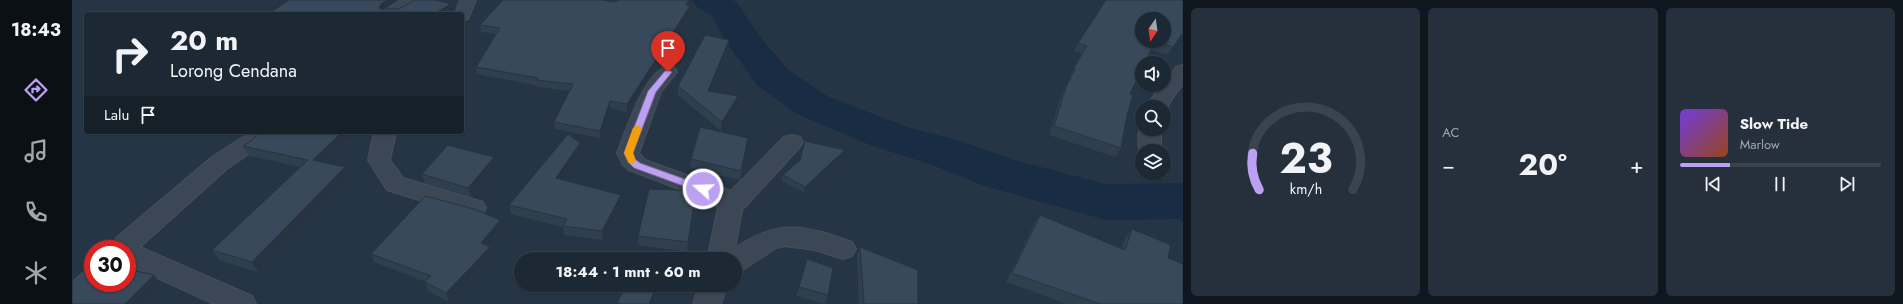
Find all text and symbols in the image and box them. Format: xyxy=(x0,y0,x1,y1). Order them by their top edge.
north arrow xyxy=(1135,12,1171,48)
map controls xyxy=(1135,12,1171,180)
text: 18:43 xyxy=(11,17,61,43)
text: 20 m xyxy=(170,20,238,61)
icon: right xyxy=(104,28,156,80)
pin xyxy=(651,31,685,72)
icon: arrive xyxy=(657,37,679,59)
button: sound xyxy=(1135,56,1171,92)
text: Lorong Cendana xyxy=(170,58,297,84)
icon: directions xyxy=(22,76,50,104)
button: search xyxy=(1135,100,1171,136)
text: Lalu xyxy=(104,104,129,126)
icon: arrive xyxy=(137,104,159,126)
text: Slow Tide xyxy=(1740,113,1808,135)
text: AC xyxy=(1442,123,1459,142)
text: 23 xyxy=(1279,128,1332,189)
text: Marlow xyxy=(1740,135,1780,154)
icon: music xyxy=(22,137,50,165)
text: 20° xyxy=(1518,143,1567,186)
button: layers xyxy=(1135,144,1171,180)
text: − xyxy=(1442,149,1455,181)
text: + xyxy=(1630,149,1644,181)
position arrow xyxy=(682,168,724,210)
icon: previous xyxy=(1702,173,1724,195)
icon: pause xyxy=(1769,173,1791,195)
icon: next xyxy=(1836,173,1858,195)
text: km/h xyxy=(1290,179,1322,199)
icon: phone xyxy=(22,198,50,226)
speed limit sign: 30 xyxy=(84,240,136,292)
icon: climate xyxy=(22,259,50,287)
text: 18:44 · 1 mnt · 60 m xyxy=(555,261,701,283)

